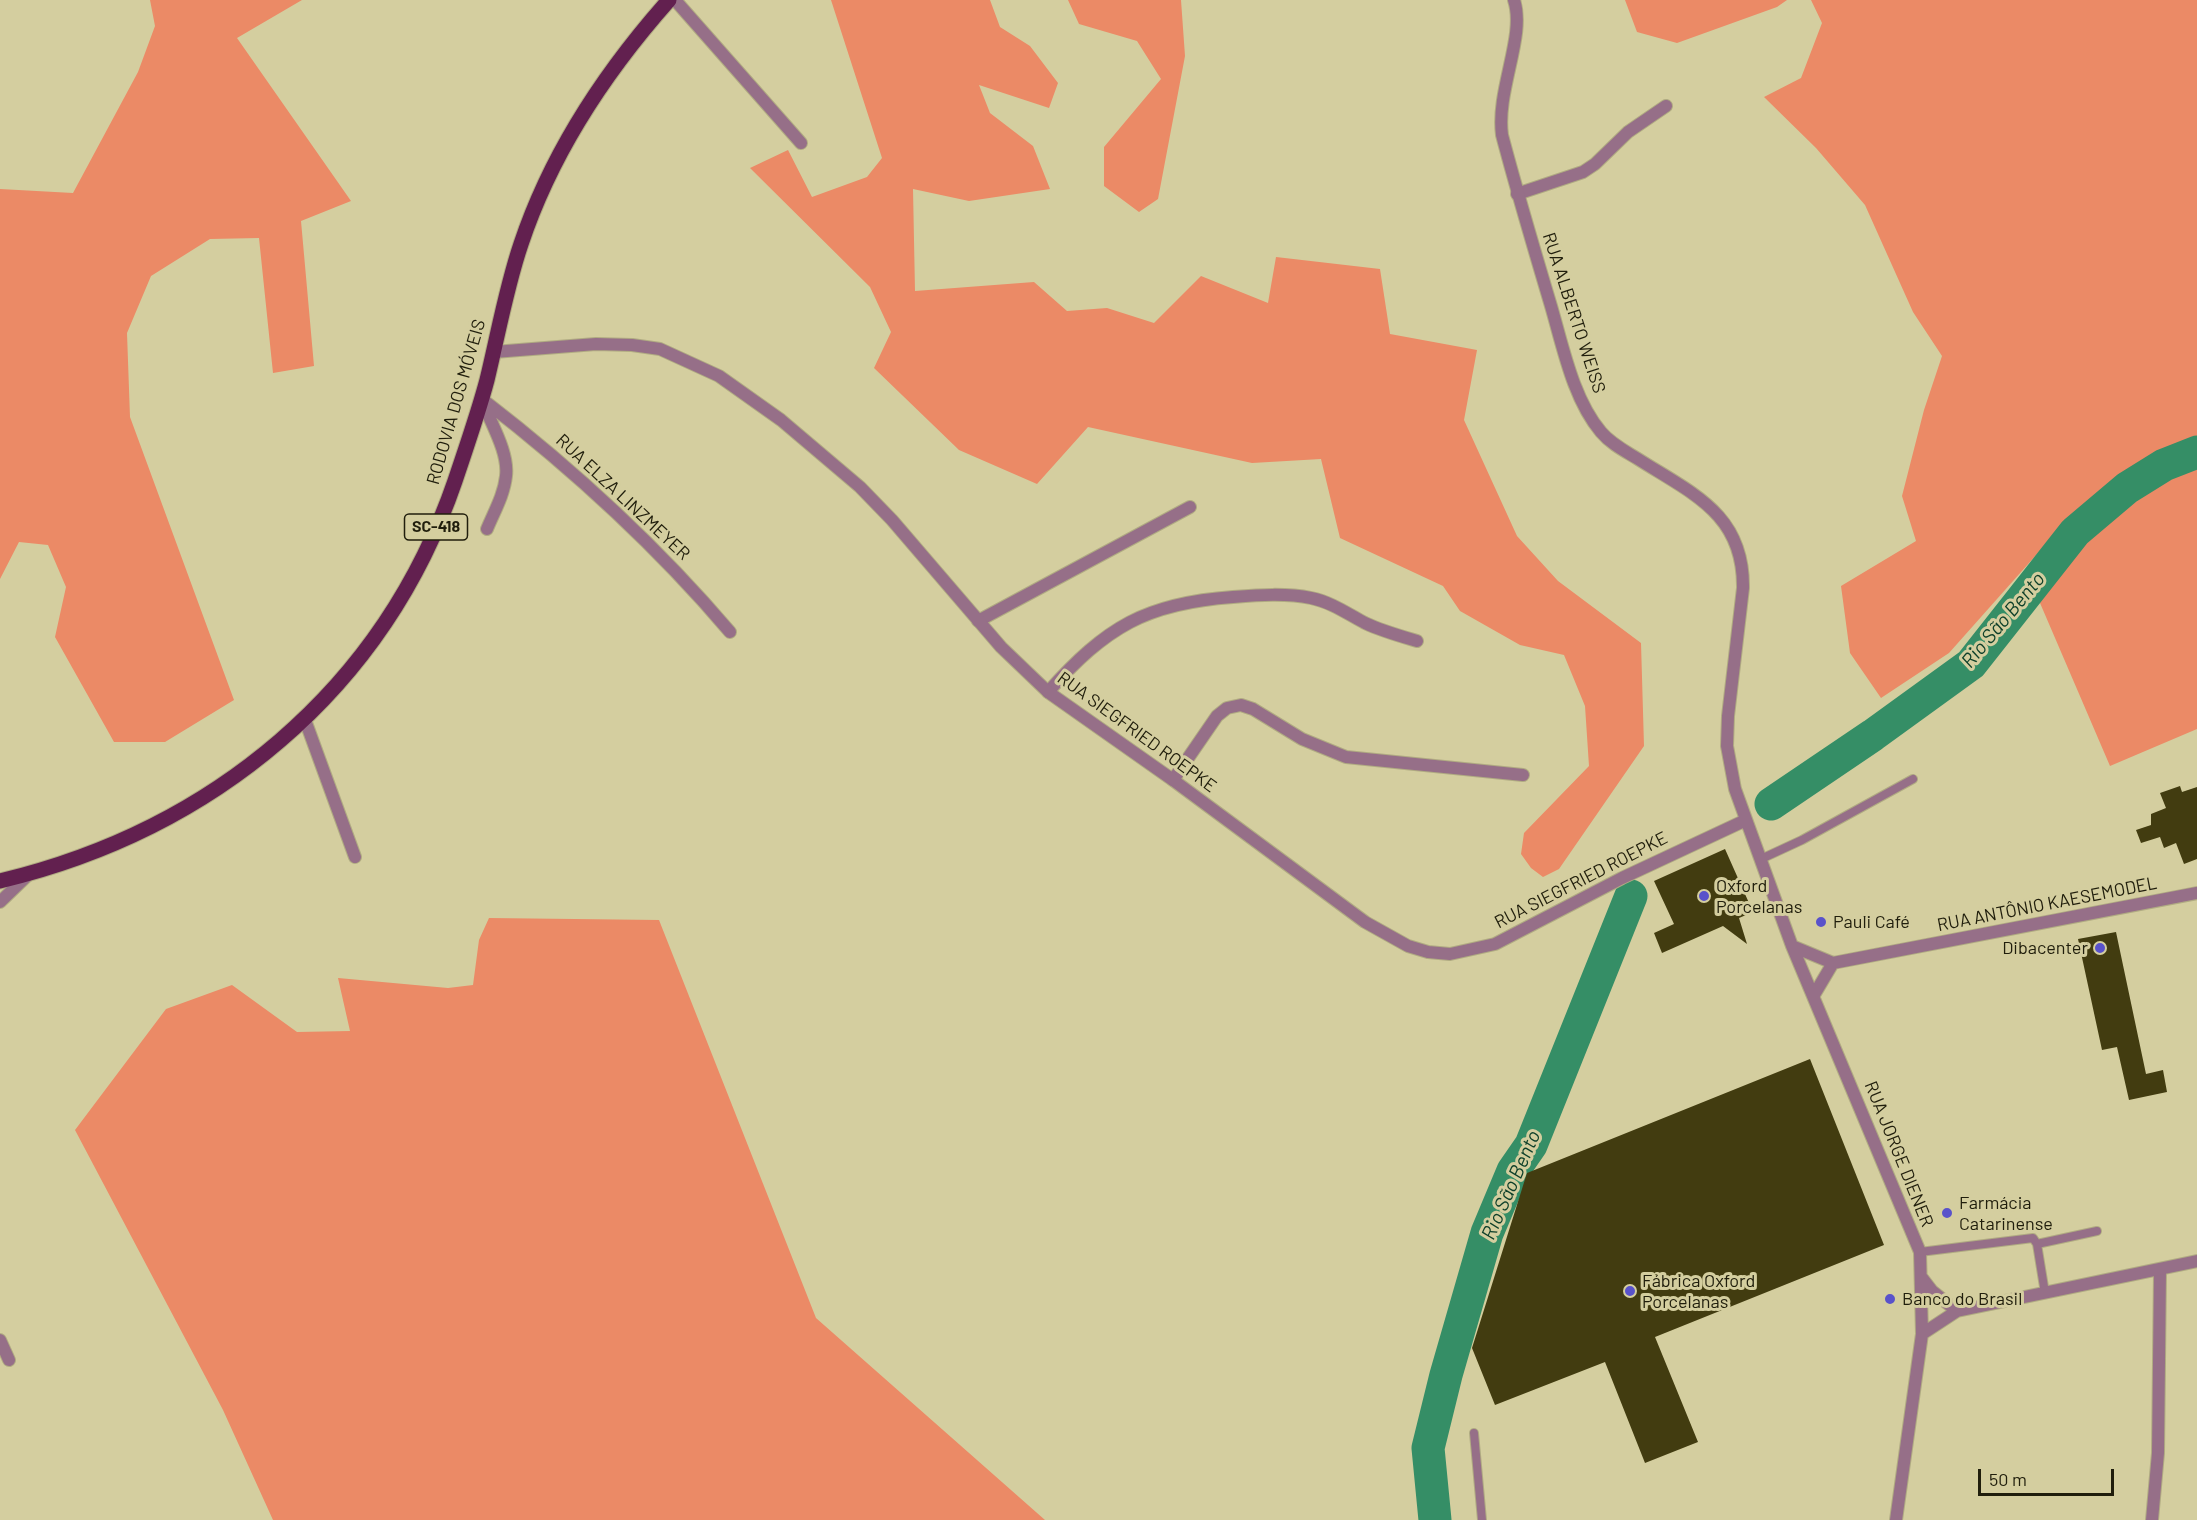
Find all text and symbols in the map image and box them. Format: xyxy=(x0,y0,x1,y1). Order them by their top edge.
street label: RUA ALBERTO WEISS xyxy=(1538,230,1610,396)
street label: RODOVIA DOS MÓVEIS xyxy=(422,317,490,487)
street label: RUA ELZA LINZMEYER xyxy=(552,429,694,565)
road number: SC-418 xyxy=(404,514,468,540)
water label: Rio São Bento xyxy=(1956,567,2050,673)
street label: RUA SIEGFRIED ROEPKE xyxy=(1053,667,1221,797)
street label: RUA SIEGFRIED ROEPKE xyxy=(1491,827,1671,933)
street label: RUA ANTÔNIO KAESEMODEL xyxy=(1935,872,2159,936)
place label: Oxford Porcelanas xyxy=(1716,875,1802,918)
marker: Oxford Porcelanas xyxy=(1697,889,1711,903)
place label: Pauli Café xyxy=(1833,911,1910,933)
marker: Pauli Café xyxy=(1814,915,1828,929)
place label: Dibacenter xyxy=(2002,937,2088,959)
marker: Dibacenter xyxy=(2093,941,2107,955)
street label: RUA JORGE DIENER xyxy=(1860,1078,1938,1230)
water label: Rio São Bento xyxy=(1476,1127,1546,1243)
place label: Farmácia Catarinense xyxy=(1959,1192,2053,1234)
marker: Farmácia Catarinense xyxy=(1940,1206,1954,1220)
place label: Fábrica Oxford Porcelanas xyxy=(1642,1270,1755,1312)
marker: Fábrica Oxford Porcelanas xyxy=(1623,1284,1637,1298)
place label: Banco do Brasil xyxy=(1902,1288,2022,1310)
marker: Banco do Brasil xyxy=(1883,1292,1897,1306)
scale bar xyxy=(1981,1457,2118,1495)
text: 50 m xyxy=(1989,1468,2027,1490)

